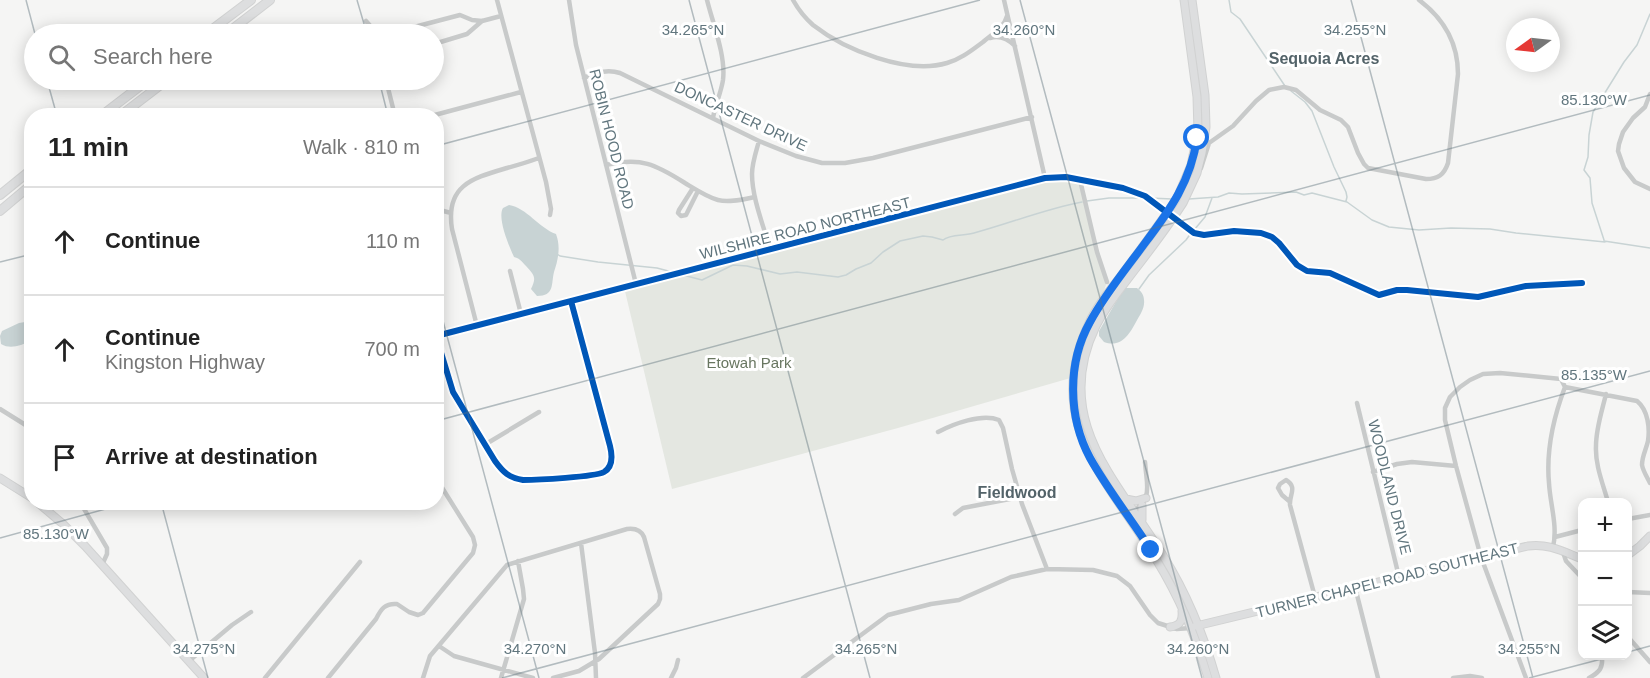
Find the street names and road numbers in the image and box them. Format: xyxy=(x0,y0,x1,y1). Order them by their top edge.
street label: ROBIN HOOD ROAD xyxy=(586,67,638,211)
street label: DONCASTER DRIVE xyxy=(672,78,810,154)
street label: WILSHIRE ROAD NORTHEAST xyxy=(698,194,912,262)
street label: WOODLAND DRIVE xyxy=(1365,418,1415,556)
street label: TURNER CHAPEL ROAD SOUTHEAST xyxy=(1254,539,1520,621)

